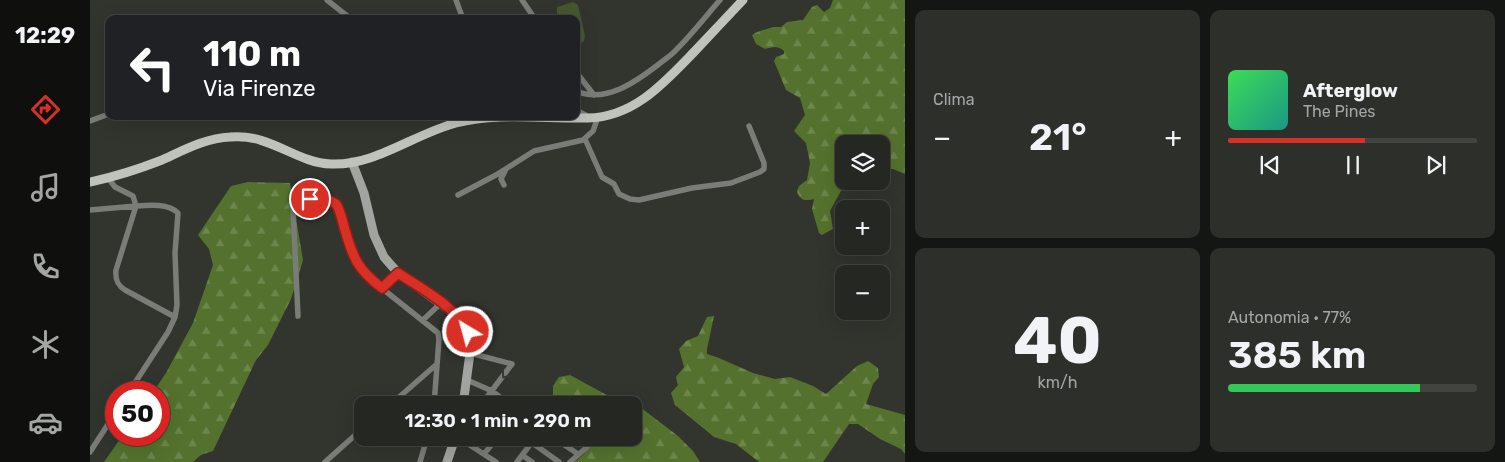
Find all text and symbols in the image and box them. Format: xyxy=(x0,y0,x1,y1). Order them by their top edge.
text: 12:29 xyxy=(15,22,75,49)
text: 110 m xyxy=(203,33,301,75)
icon: left xyxy=(120,35,185,100)
text: Via Firenze xyxy=(203,75,316,102)
text: Afterglow xyxy=(1303,79,1398,102)
text: Clima xyxy=(933,90,974,109)
icon: directions xyxy=(28,92,63,127)
text: The Pines xyxy=(1303,102,1376,121)
text: 21° xyxy=(1029,114,1087,160)
text: − xyxy=(933,121,951,154)
text: + xyxy=(1165,121,1182,154)
map controls xyxy=(835,135,890,320)
button: layers xyxy=(835,135,890,190)
icon: previous xyxy=(1256,151,1284,179)
icon: pause xyxy=(1339,151,1367,179)
icon: next xyxy=(1422,151,1450,179)
icon: music xyxy=(28,170,63,205)
pin xyxy=(289,178,331,220)
icon: arrive xyxy=(296,185,324,213)
button: + xyxy=(835,200,890,255)
icon: phone xyxy=(28,249,63,284)
button: − xyxy=(835,265,890,320)
text: 40 xyxy=(1013,302,1102,379)
position arrow xyxy=(441,305,493,357)
text: Autonomia · 77% xyxy=(1228,308,1351,327)
icon: climate xyxy=(28,327,63,362)
text: 385 km xyxy=(1228,332,1366,378)
one-way arrow xyxy=(502,369,511,379)
text: km/h xyxy=(1038,373,1077,392)
speed limit sign: 50 xyxy=(105,381,170,446)
icon: car xyxy=(28,405,63,440)
text: 12:30 · 1 min · 290 m xyxy=(405,409,591,432)

